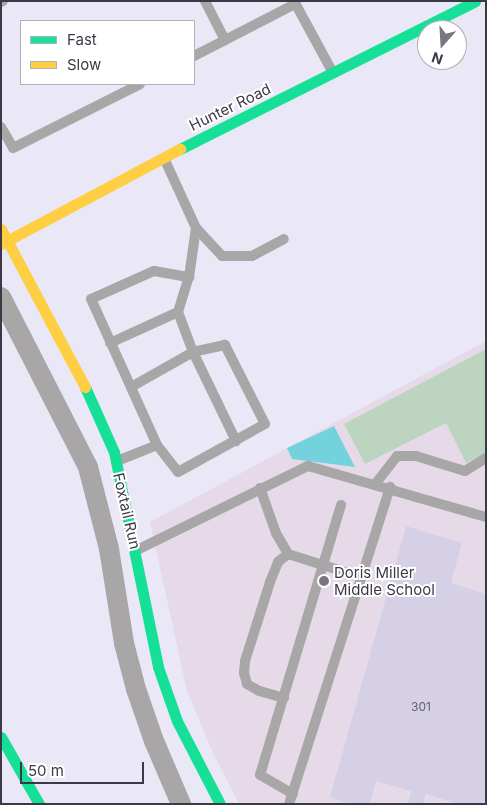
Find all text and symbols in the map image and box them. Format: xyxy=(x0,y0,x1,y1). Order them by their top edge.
legend xyxy=(20,20,195,85)
north arrow xyxy=(417,20,467,70)
text: Fast xyxy=(67,30,97,49)
text: N xyxy=(429,49,445,68)
text: Slow xyxy=(67,55,101,74)
street label: Hunter Road xyxy=(186,80,274,134)
street label: Foxtail Run xyxy=(109,471,145,551)
place label: Doris Miller Middle School xyxy=(334,563,435,598)
marker: Doris Miller Middle School xyxy=(318,575,330,587)
house number: 301 xyxy=(411,700,431,714)
scale bar xyxy=(22,752,146,784)
text: 50 m xyxy=(28,761,64,780)

